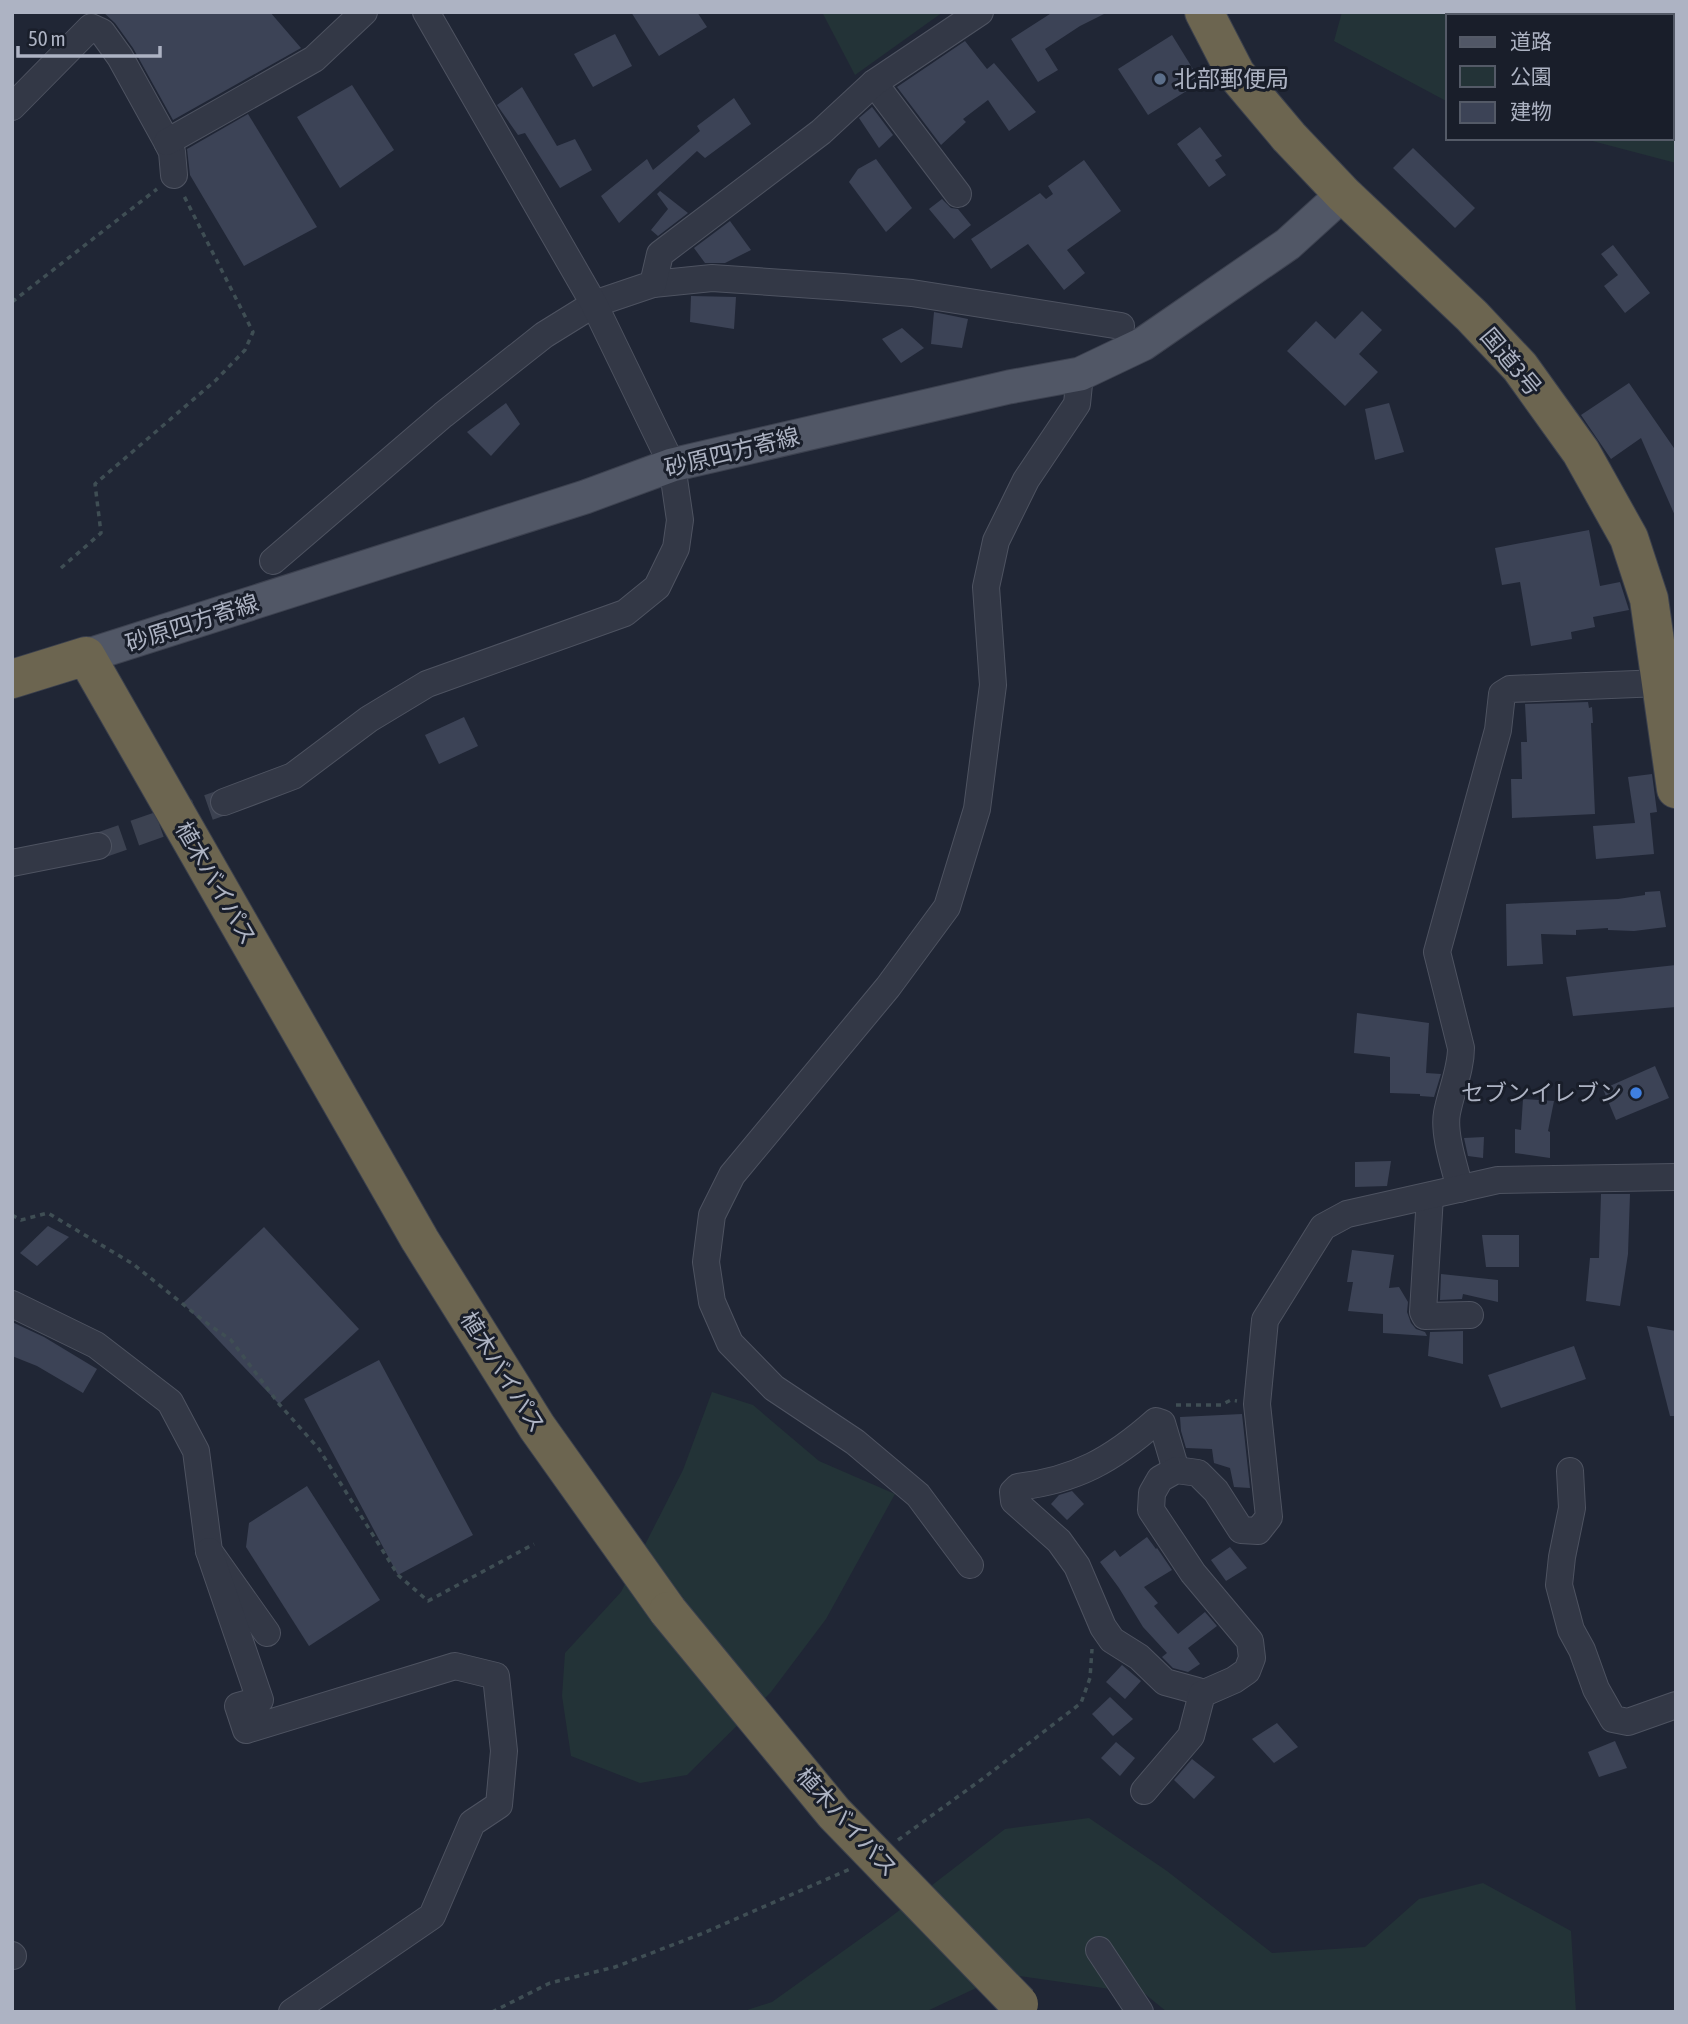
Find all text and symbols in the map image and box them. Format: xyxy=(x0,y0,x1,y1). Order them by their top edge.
scale bar xyxy=(18,14,159,58)
legend xyxy=(1446,14,1674,140)
text: 50 m xyxy=(28,26,66,50)
text: 道路 xyxy=(1510,29,1552,53)
text: 公園 xyxy=(1510,64,1552,88)
place label: 北部郵便局 xyxy=(1174,66,1289,92)
marker: 北部郵便局 xyxy=(1152,71,1168,87)
text: 建物 xyxy=(1510,99,1552,123)
street label: 国道3号 xyxy=(1475,323,1547,401)
street label: 砂原四方寄線 xyxy=(662,423,802,481)
street label: 砂原四方寄線 xyxy=(122,589,262,657)
street label: 植木バイパス xyxy=(170,817,262,949)
place label: セブンイレブン xyxy=(1461,1080,1622,1106)
marker: セブンイレブン xyxy=(1628,1085,1644,1101)
street label: 植木バイパス xyxy=(456,1307,550,1437)
street label: 植木バイパス xyxy=(791,1762,903,1882)

